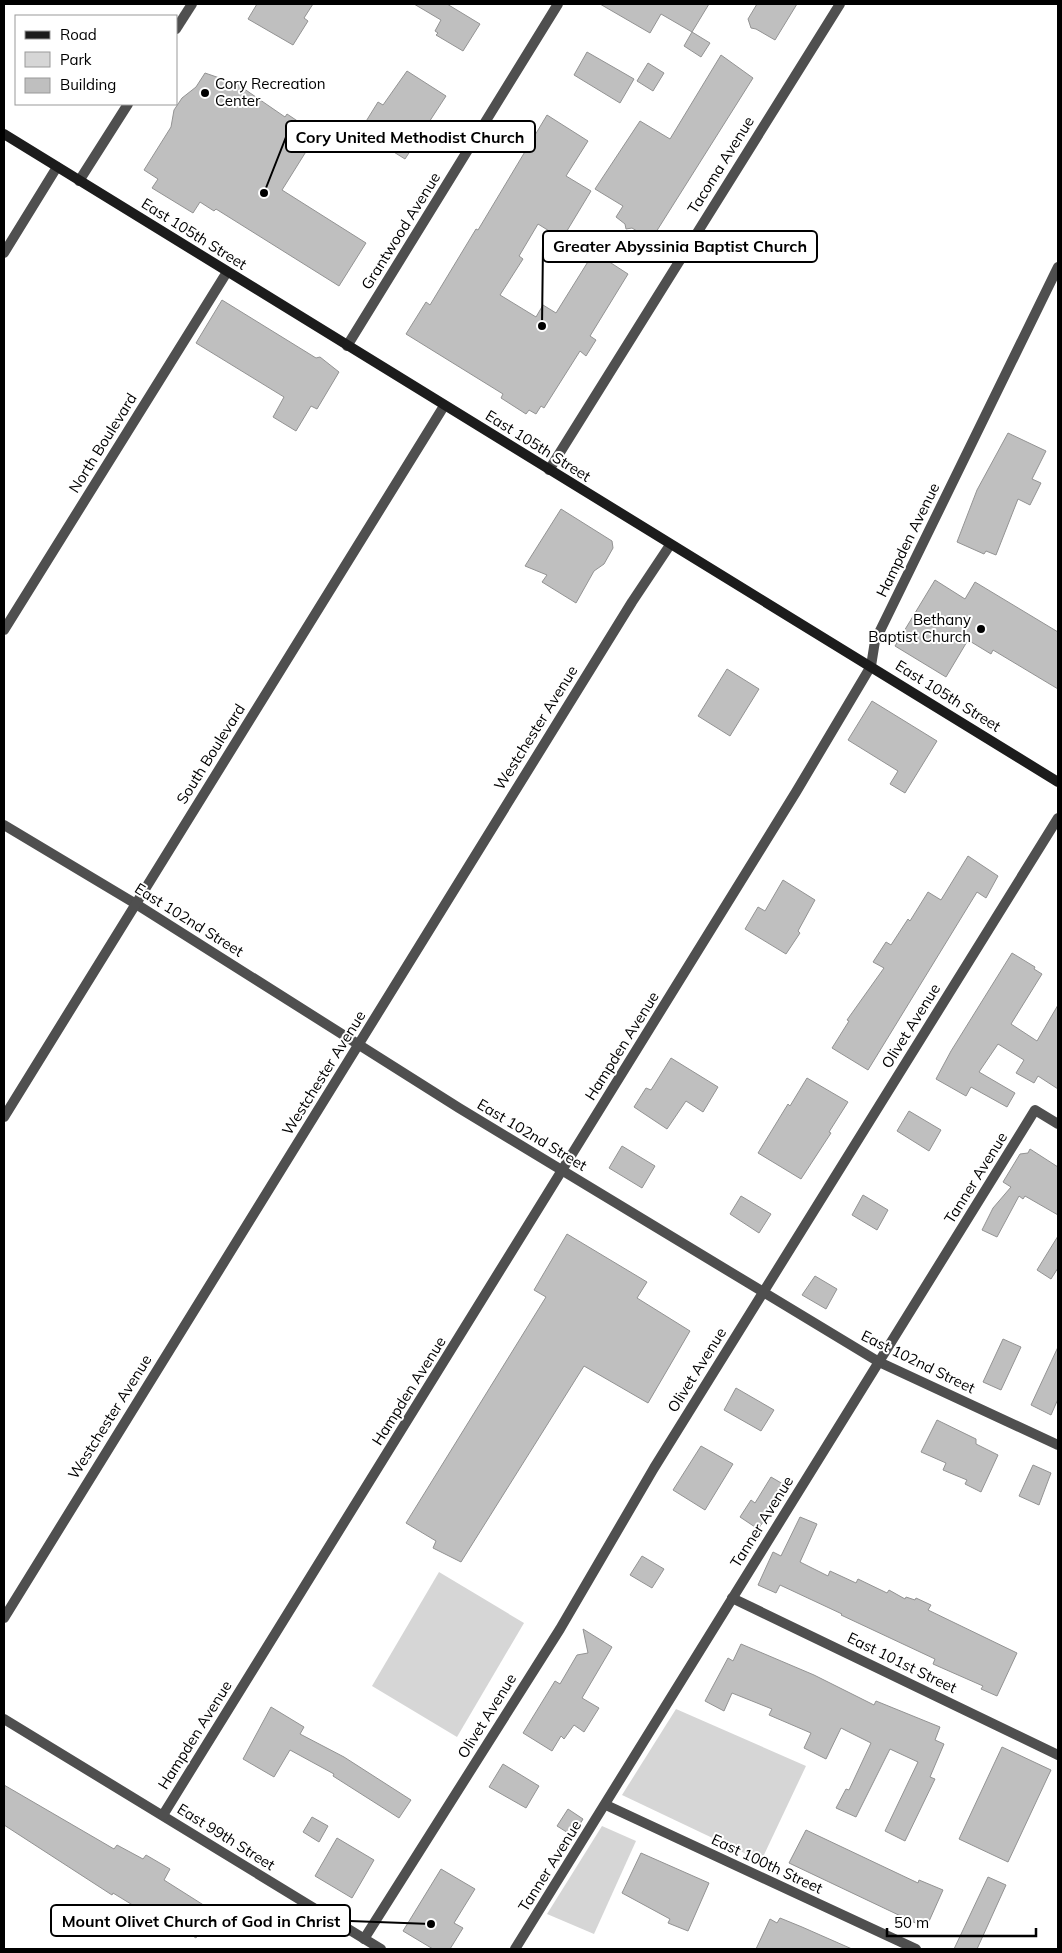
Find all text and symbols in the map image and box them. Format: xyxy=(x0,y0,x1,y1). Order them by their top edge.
legend xyxy=(15,15,178,105)
text: Road xyxy=(60,25,97,44)
text: Park xyxy=(60,50,92,69)
place label: Cory Recreation Center xyxy=(215,74,326,110)
text: Building xyxy=(60,75,116,94)
marker: Cory Recreation Center xyxy=(199,87,211,99)
street label: Tacoma Avenue xyxy=(683,113,758,217)
callout: Cory United Methodist Church xyxy=(286,121,535,152)
text: Cory United Methodist Church xyxy=(296,127,524,147)
street label: Grantwood Avenue xyxy=(357,169,444,293)
street label: East 105th Street xyxy=(138,194,250,274)
callout: Greater Abyssinia Baptist Church xyxy=(543,231,817,262)
text: Greater Abyssinia Baptist Church xyxy=(553,236,807,256)
street label: North Boulevard xyxy=(64,389,141,496)
street label: East 105th Street xyxy=(482,406,594,486)
street label: Hampden Avenue xyxy=(872,480,943,600)
place label: Bethany Baptist Church xyxy=(868,610,971,646)
marker: Bethany Baptist Church xyxy=(975,623,987,635)
street label: East 105th Street xyxy=(892,656,1004,736)
street label: Westchester Avenue xyxy=(490,662,582,793)
street label: South Boulevard xyxy=(172,700,249,807)
street label: East 102nd Street xyxy=(131,879,247,961)
street label: Olivet Avenue xyxy=(877,980,944,1072)
street label: Hampden Avenue xyxy=(580,988,663,1104)
street label: Westchester Avenue xyxy=(278,1007,370,1138)
street label: East 102nd Street xyxy=(474,1094,590,1175)
street label: Tanner Avenue xyxy=(940,1128,1011,1227)
street label: Olivet Avenue xyxy=(663,1324,730,1416)
street label: East 102nd Street xyxy=(858,1326,978,1397)
street label: Hampden Avenue xyxy=(367,1333,450,1449)
street label: Westchester Avenue xyxy=(64,1351,156,1482)
street label: Tanner Avenue xyxy=(726,1472,797,1571)
street label: East 101st Street xyxy=(844,1628,960,1697)
street label: Olivet Avenue xyxy=(453,1670,520,1762)
street label: Hampden Avenue xyxy=(153,1677,236,1793)
street label: East 99th Street xyxy=(174,1799,279,1874)
street label: Tanner Avenue xyxy=(514,1816,585,1915)
street label: East 100th Street xyxy=(709,1829,826,1898)
callout: Mount Olivet Church of God in Christ xyxy=(51,1905,350,1936)
scale bar xyxy=(887,1906,1036,1938)
text: Mount Olivet Church of God in Christ xyxy=(62,1911,340,1931)
text: 50 m xyxy=(894,1913,929,1932)

